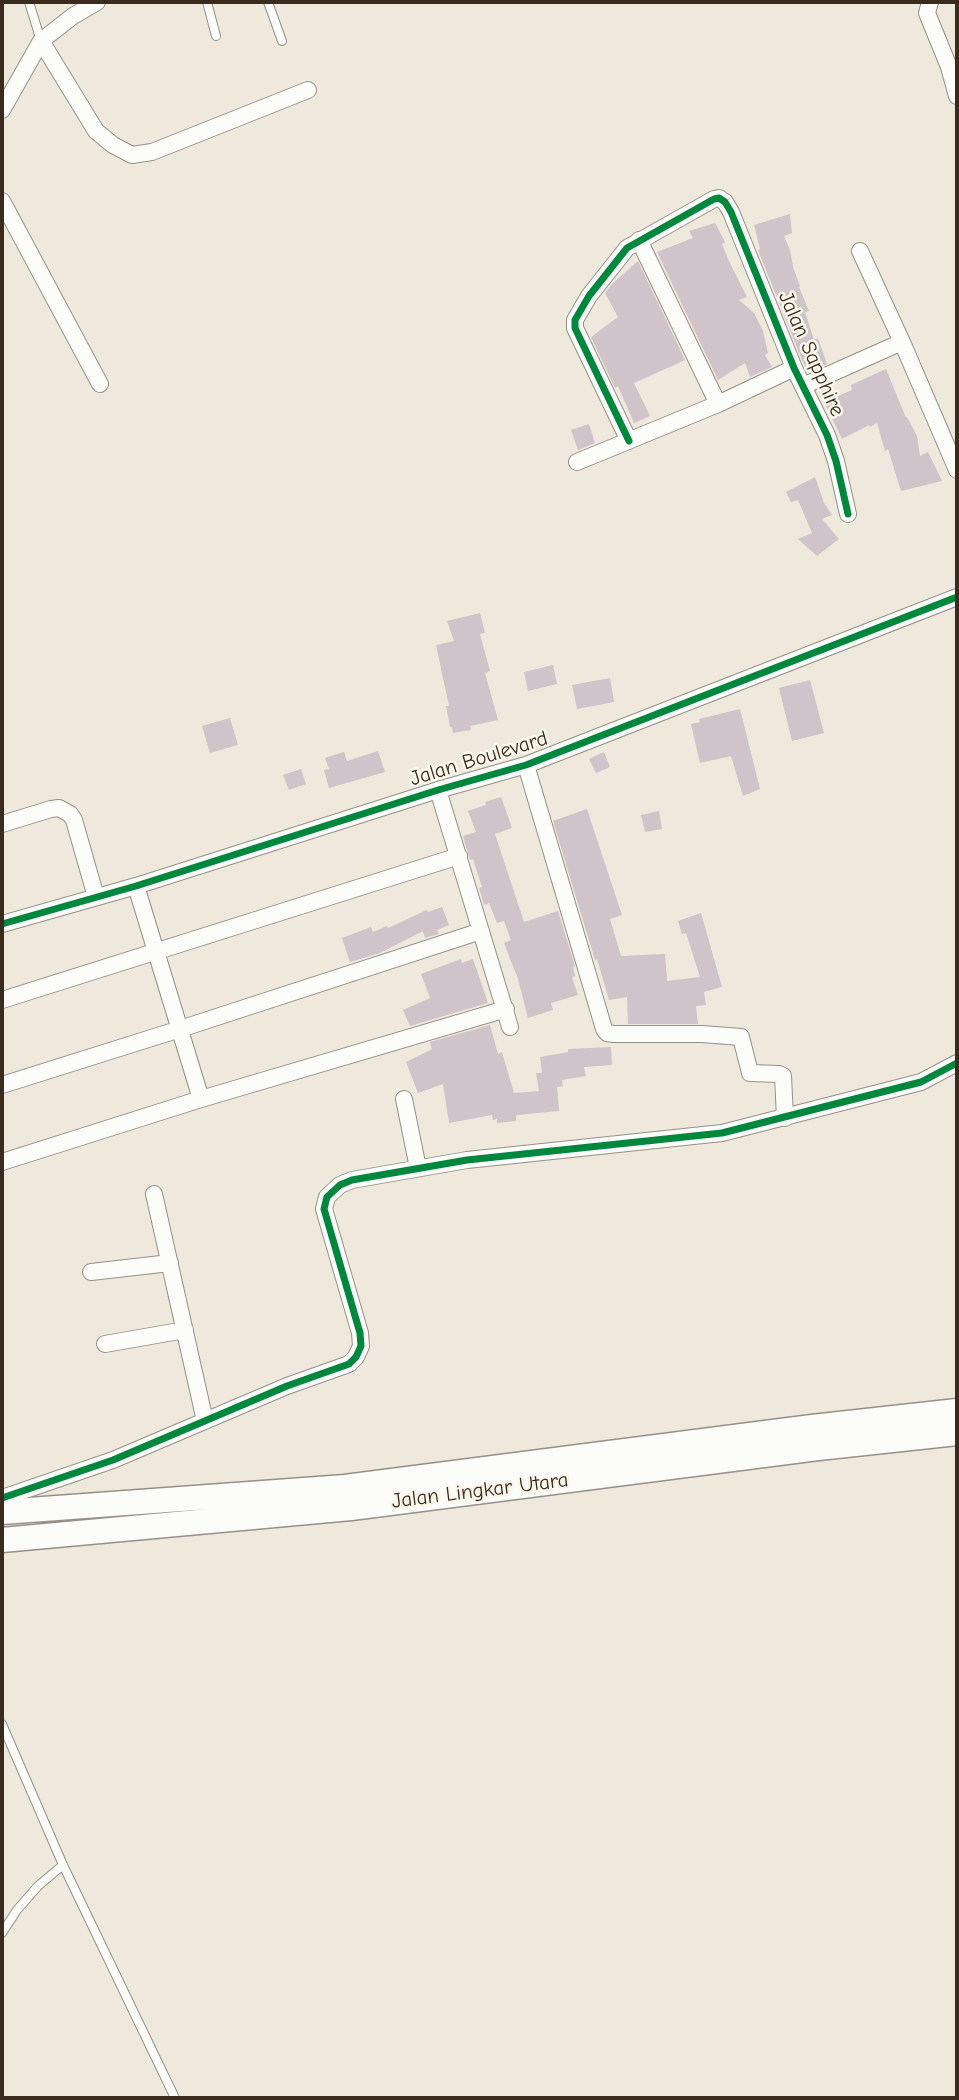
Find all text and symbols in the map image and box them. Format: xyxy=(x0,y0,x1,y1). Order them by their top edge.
street label: Jalan Sapphire xyxy=(772,288,850,420)
street label: Jalan Boulevard xyxy=(407,726,551,792)
street label: Jalan Lingkar Utara xyxy=(390,1468,570,1514)

